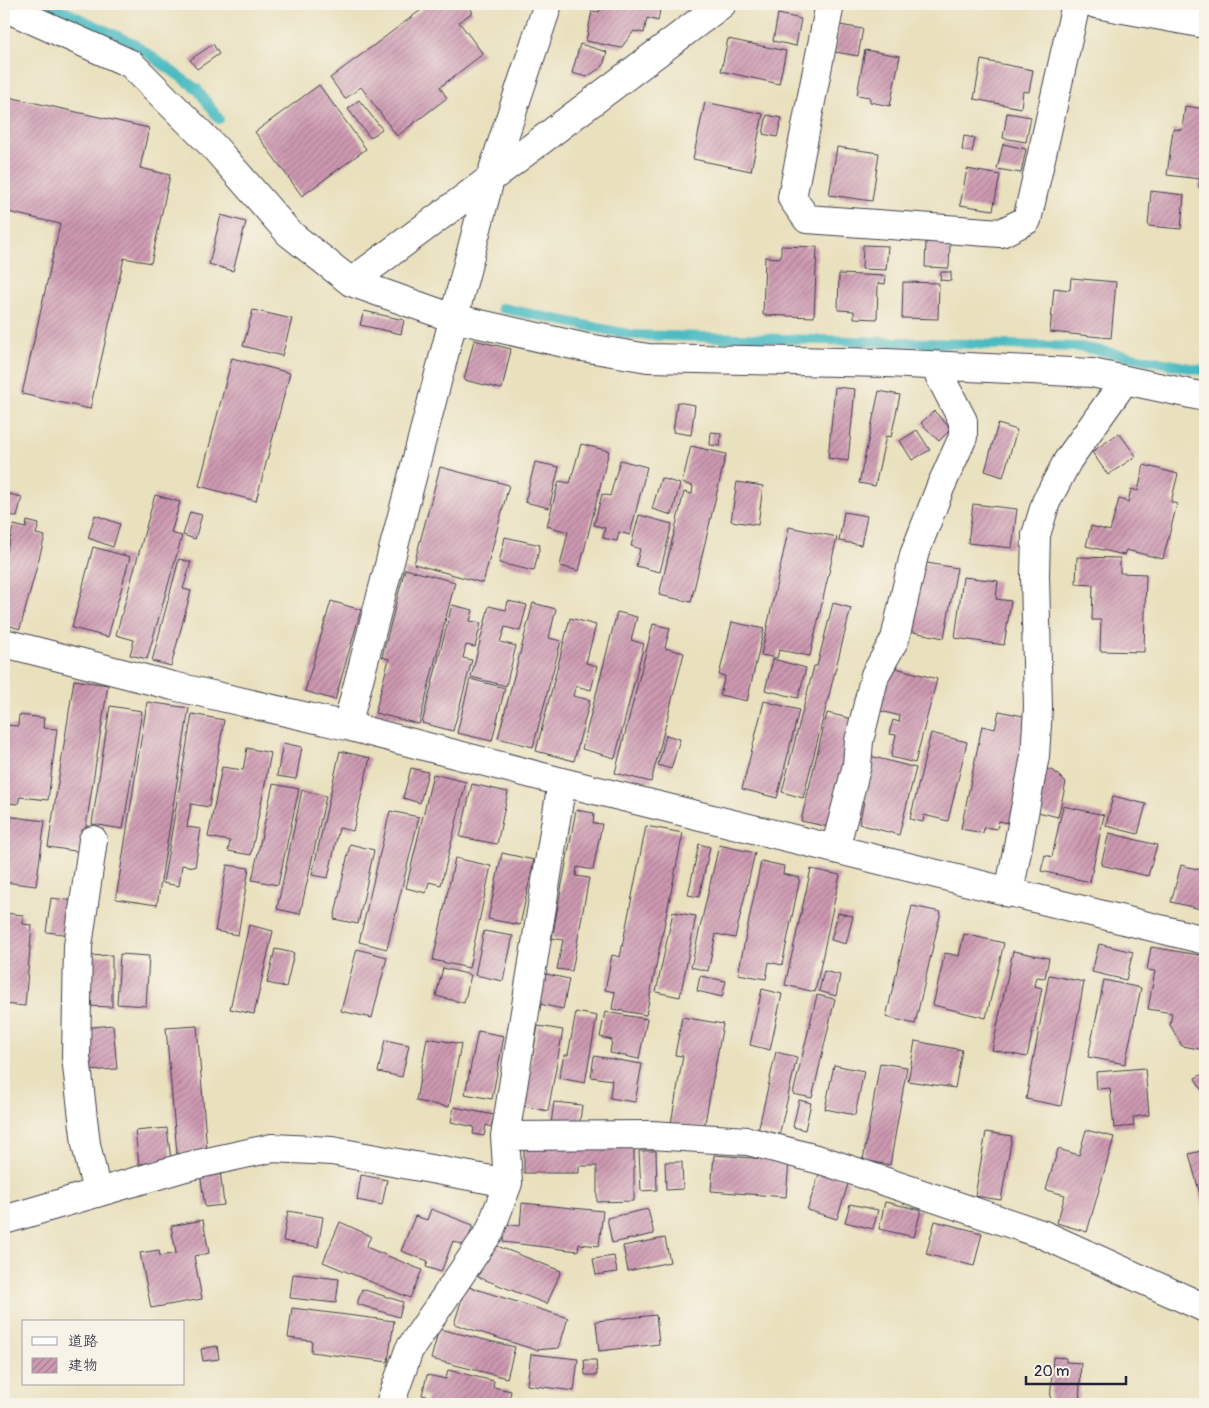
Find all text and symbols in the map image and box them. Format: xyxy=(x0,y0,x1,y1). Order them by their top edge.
legend xyxy=(22,1320,185,1386)
text: 道路 xyxy=(68,1332,98,1351)
scale bar xyxy=(1026,1353,1126,1385)
text: 建物 xyxy=(68,1356,98,1375)
text: 20 m xyxy=(1034,1362,1069,1381)

